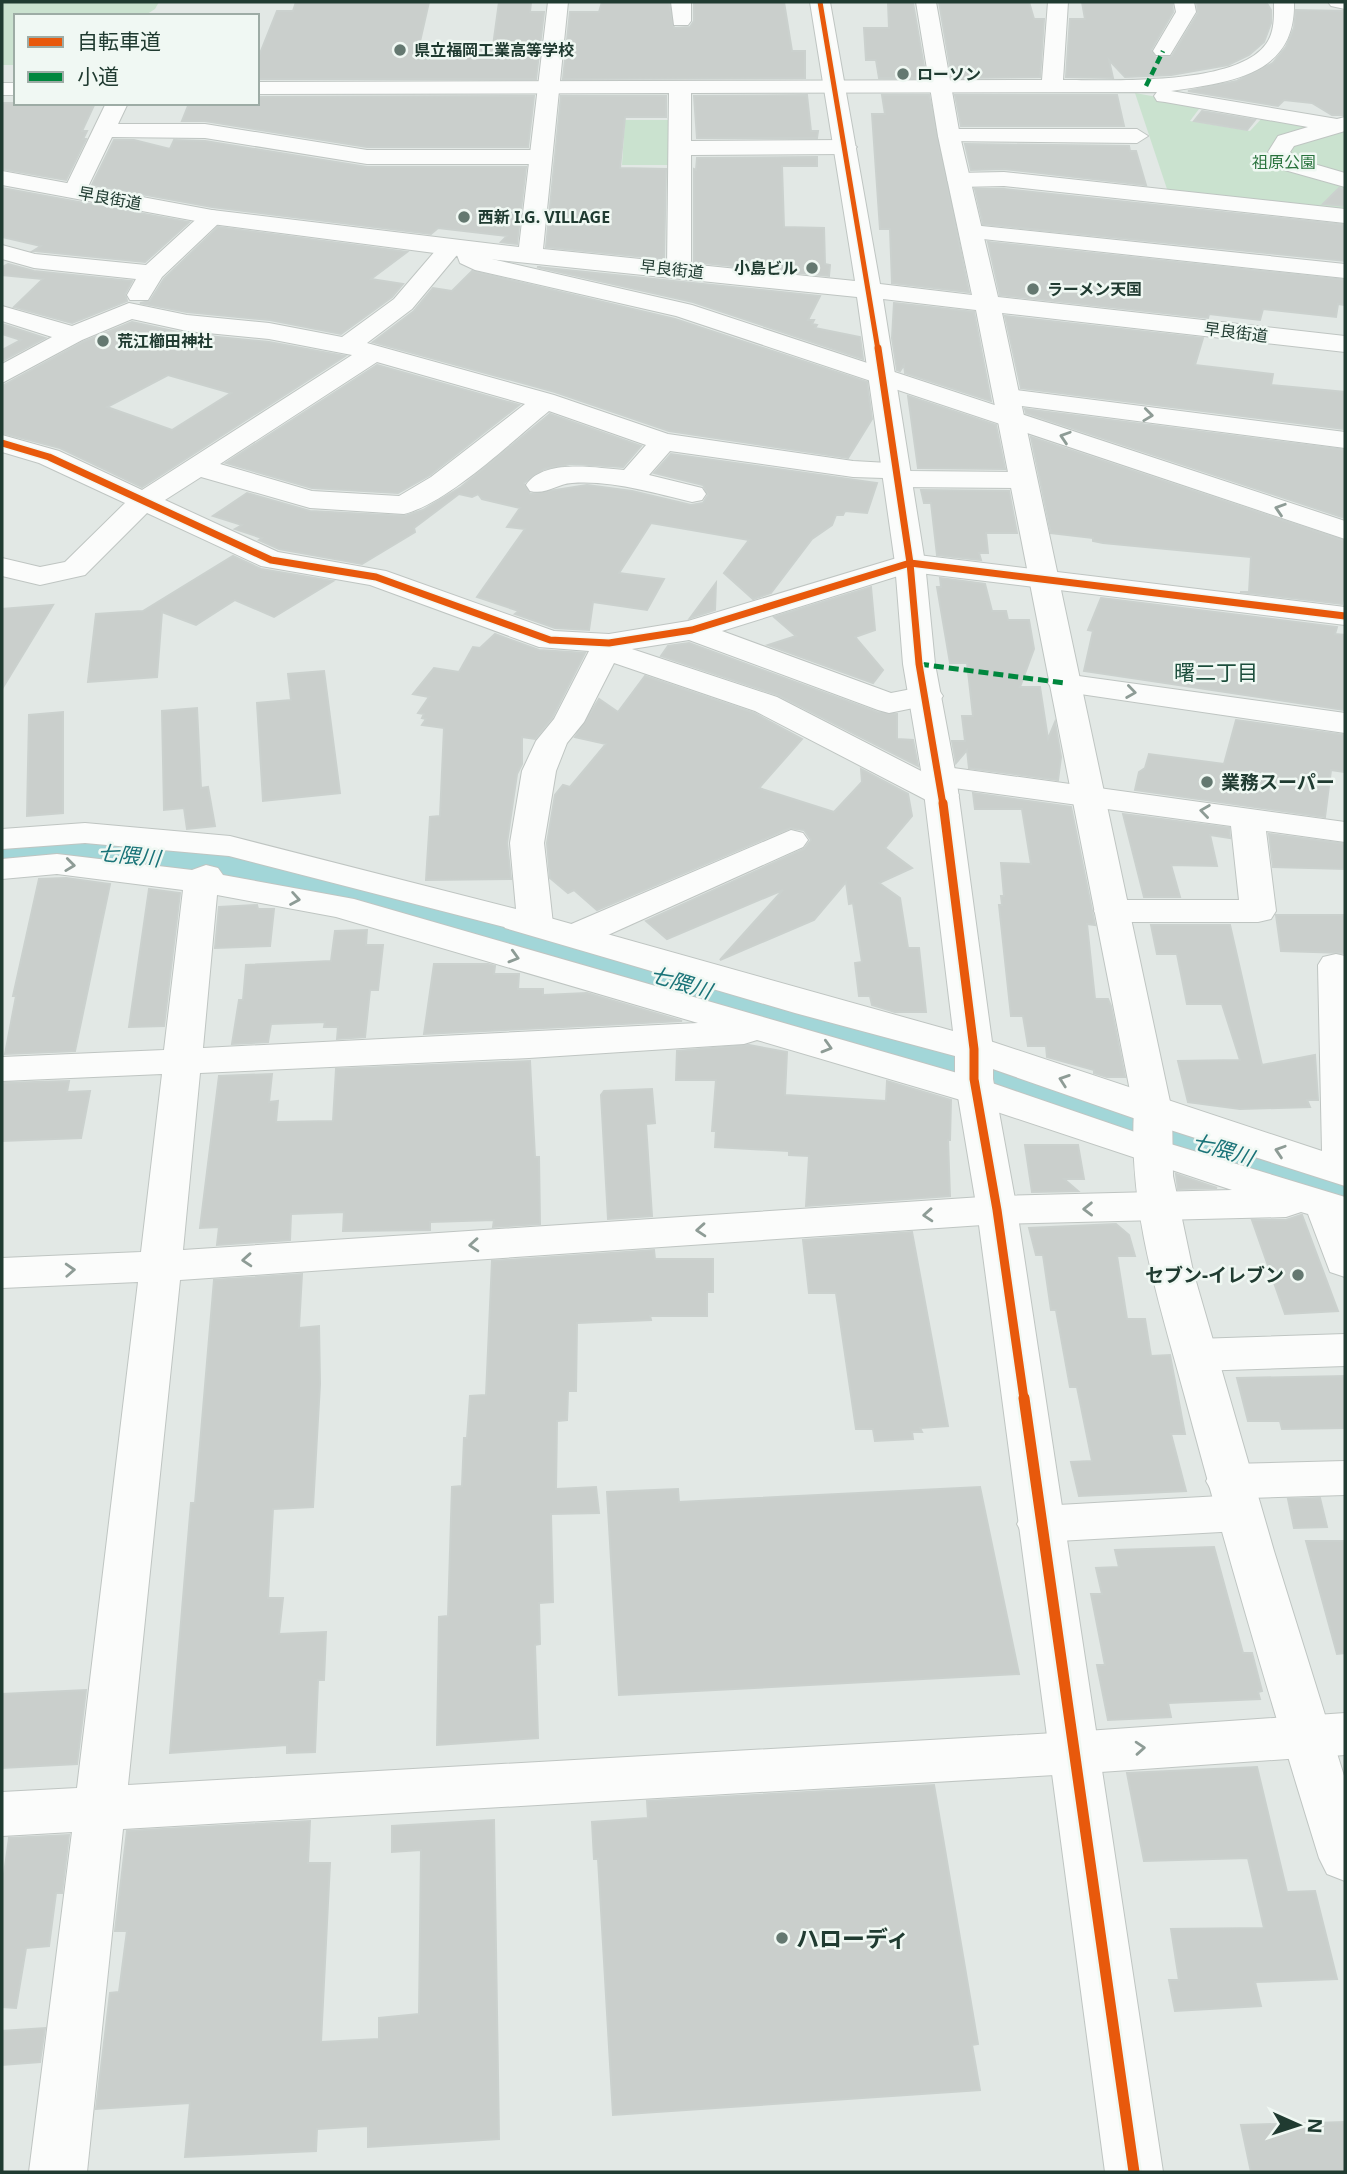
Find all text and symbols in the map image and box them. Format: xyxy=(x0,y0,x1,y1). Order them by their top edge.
legend xyxy=(14,14,259,105)
text: 自転車道 xyxy=(77,27,161,55)
place label: 県立福岡工業高等学校 xyxy=(414,39,574,61)
marker: 県立福岡工業高等学校 xyxy=(392,42,408,58)
text: 小道 xyxy=(77,62,119,90)
place label: ローソン xyxy=(917,63,981,85)
marker: ローソン xyxy=(895,66,911,82)
park label: 祖原公園 xyxy=(1252,151,1316,173)
street label: 早良街道 xyxy=(77,182,143,214)
place label: 西新 I.G. VILLAGE xyxy=(478,206,610,228)
marker: 西新 I.G. VILLAGE xyxy=(456,209,472,225)
street label: 早良街道 xyxy=(639,255,705,283)
place label: 小島ビル xyxy=(734,257,798,279)
marker: 小島ビル xyxy=(804,260,820,276)
place label: ラーメン天国 xyxy=(1047,278,1142,300)
marker: ラーメン天国 xyxy=(1025,281,1041,297)
street label: 早良街道 xyxy=(1203,317,1269,347)
place label: 荒江櫛田神社 xyxy=(117,330,213,352)
marker: 荒江櫛田神社 xyxy=(95,333,111,349)
one-way arrow xyxy=(1143,407,1154,422)
one-way arrow xyxy=(1059,431,1071,445)
one-way arrow xyxy=(1275,503,1287,517)
district label: 曙二丁目 xyxy=(1174,658,1258,686)
one-way arrow xyxy=(1126,685,1137,700)
place label: 業務スーパー xyxy=(1221,769,1335,795)
marker: 業務スーパー xyxy=(1199,774,1215,790)
one-way arrow xyxy=(1199,804,1211,819)
water label: 七隈川 xyxy=(96,838,164,872)
one-way arrow xyxy=(64,858,75,873)
one-way arrow xyxy=(289,891,300,906)
one-way arrow xyxy=(508,949,520,964)
water label: 七隈川 xyxy=(647,959,717,1005)
one-way arrow xyxy=(821,1039,833,1054)
one-way arrow xyxy=(1059,1074,1071,1088)
water label: 七隈川 xyxy=(1189,1126,1259,1172)
one-way arrow xyxy=(1275,1145,1287,1160)
one-way arrow xyxy=(1082,1201,1093,1217)
one-way arrow xyxy=(923,1207,934,1222)
one-way arrow xyxy=(696,1222,707,1237)
one-way arrow xyxy=(469,1237,480,1252)
one-way arrow xyxy=(242,1252,253,1267)
one-way arrow xyxy=(65,1262,76,1277)
place label: セブン-イレブン xyxy=(1145,1262,1284,1288)
marker: セブン-イレブン xyxy=(1290,1267,1306,1283)
one-way arrow xyxy=(1135,1741,1146,1756)
place label: ハローディ xyxy=(796,1922,909,1954)
marker: ハローディ xyxy=(774,1930,790,1946)
north arrow xyxy=(1263,2090,1333,2160)
text: N xyxy=(1302,2117,1328,2134)

